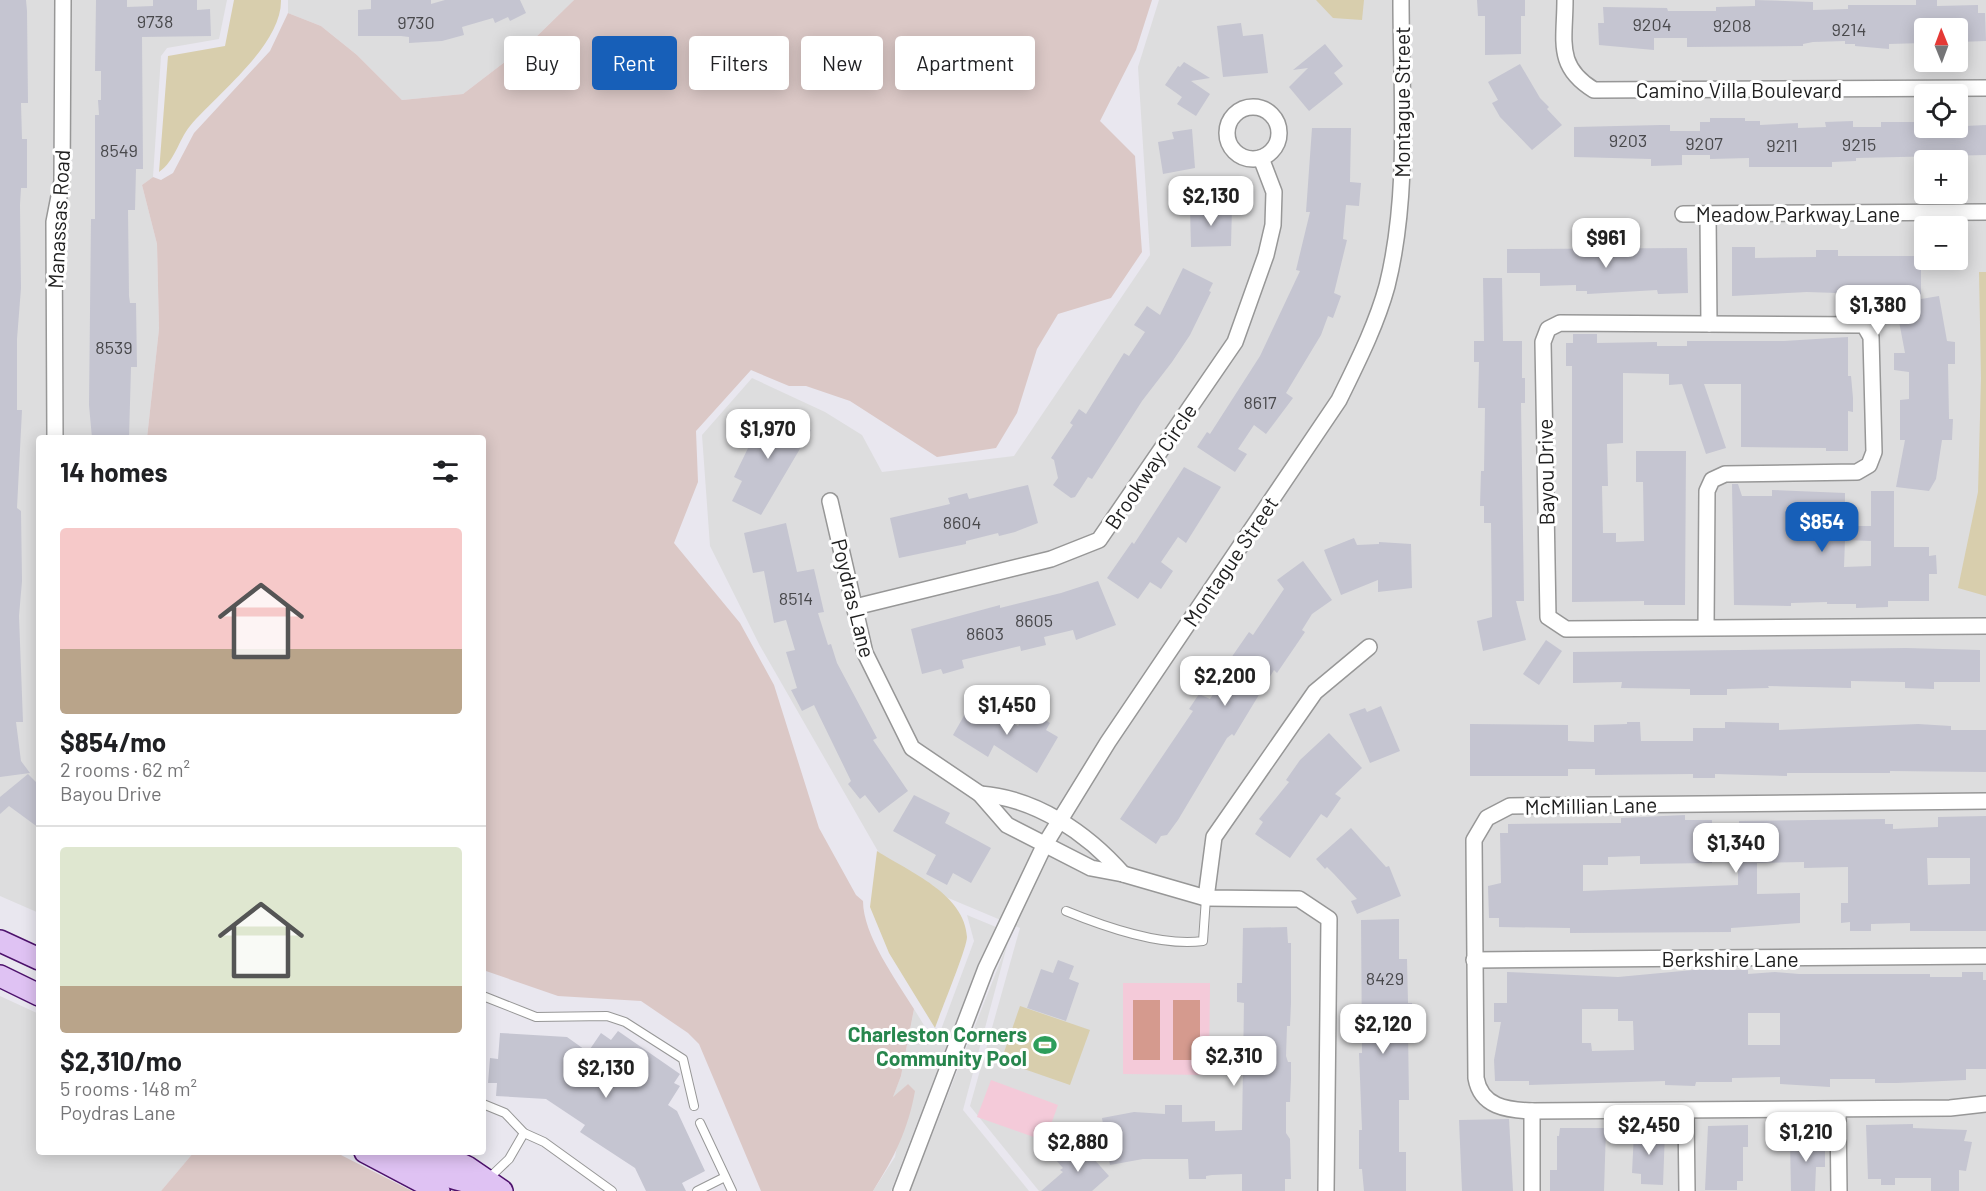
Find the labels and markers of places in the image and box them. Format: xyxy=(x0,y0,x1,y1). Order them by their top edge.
pin: $2,130 xyxy=(1162,176,1260,227)
pin: $961 xyxy=(1570,218,1642,269)
pin: $1,380 xyxy=(1829,285,1927,336)
pin: $1,970 xyxy=(719,409,817,460)
pin: $854 xyxy=(1786,502,1858,553)
pin: $2,200 xyxy=(1176,656,1274,707)
pin: $1,450 xyxy=(958,685,1056,736)
pin: $1,340 xyxy=(1687,823,1785,874)
pin: $2,120 xyxy=(1334,1004,1432,1055)
place label: Charleston Corners Community Pool xyxy=(848,1021,1027,1070)
sports icon: Charleston Corners Community Pool xyxy=(1032,1032,1058,1058)
pin: $2,310 xyxy=(1185,1036,1283,1087)
pin: $2,130 xyxy=(557,1048,655,1099)
pin: $2,450 xyxy=(1600,1105,1698,1156)
pin: $1,210 xyxy=(1757,1112,1855,1163)
pin: $2,880 xyxy=(1029,1122,1127,1173)

